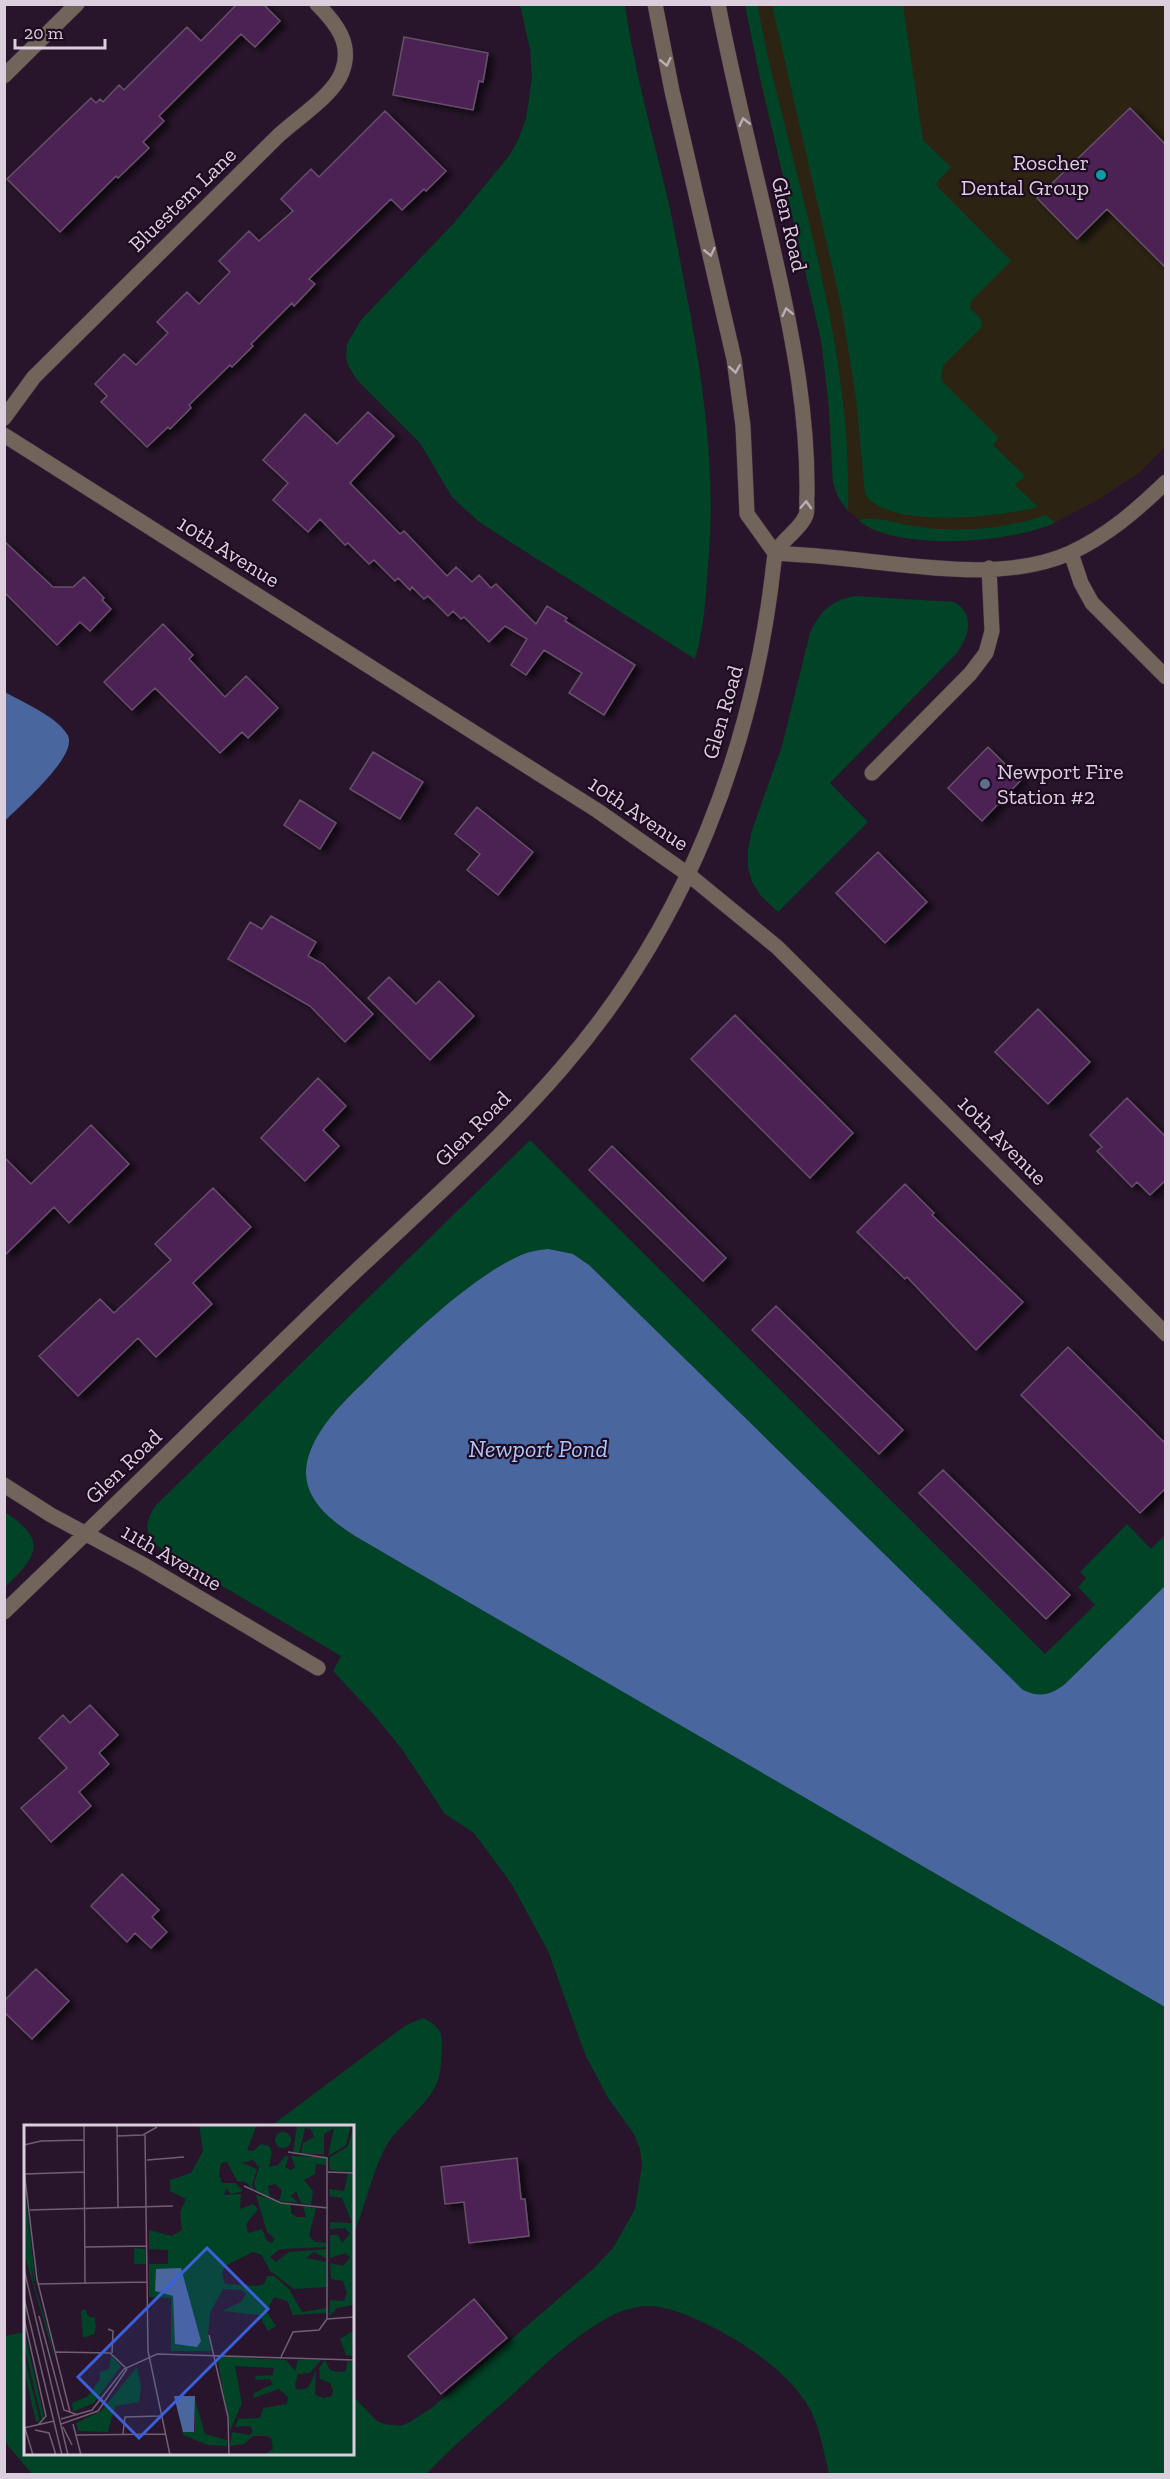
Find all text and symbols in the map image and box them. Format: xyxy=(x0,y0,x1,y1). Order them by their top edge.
scale bar xyxy=(15,12,105,50)
text: 20 m xyxy=(24,22,64,44)
one-way arrow xyxy=(659,57,672,67)
one-way arrow xyxy=(738,117,751,127)
street label: Bluestem Lane xyxy=(123,141,242,257)
place label: Roscher Dental Group xyxy=(961,149,1089,201)
marker: Roscher Dental Group xyxy=(1094,168,1108,182)
street label: Glen Road xyxy=(766,174,813,274)
one-way arrow xyxy=(702,247,715,257)
one-way arrow xyxy=(781,307,794,317)
one-way arrow xyxy=(728,364,741,374)
one-way arrow xyxy=(799,501,812,510)
street label: 10th Avenue xyxy=(173,509,285,593)
street label: Glen Road xyxy=(696,662,749,762)
place label: Newport Fire Station #2 xyxy=(997,758,1124,810)
street label: 10th Avenue xyxy=(583,770,694,857)
marker: Newport Fire Station #2 xyxy=(978,777,992,791)
street label: Glen Road xyxy=(429,1085,516,1172)
street label: 10th Avenue xyxy=(952,1090,1053,1191)
street label: Glen Road xyxy=(79,1423,167,1510)
water label: Newport Pond xyxy=(468,1434,608,1463)
street label: 11th Avenue xyxy=(117,1518,227,1597)
inset map xyxy=(24,2125,354,2455)

